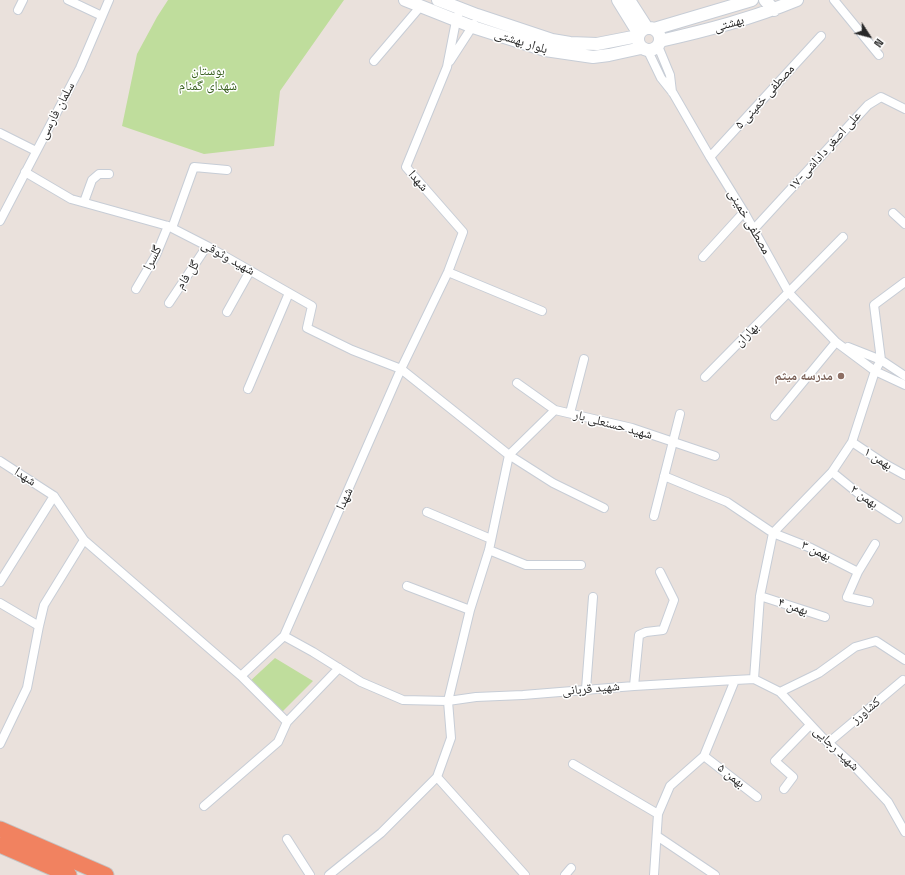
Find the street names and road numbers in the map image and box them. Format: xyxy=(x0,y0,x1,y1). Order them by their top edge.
street label: بهشتی xyxy=(712,12,746,36)
street label: بلوار بهشتی xyxy=(492,26,550,58)
street label: مصطفی خمینی ۵ xyxy=(732,61,798,133)
street label: سلمان فارسی xyxy=(35,80,79,142)
street label: علی اصغر داداشی-۱۷ xyxy=(785,108,865,194)
street label: شهدا xyxy=(405,167,431,195)
street label: مصطفی خمینی xyxy=(724,187,774,257)
street label: شهید وثوقی xyxy=(199,237,257,279)
street label: گلسرا xyxy=(140,243,166,273)
street label: گل فام xyxy=(173,258,203,292)
street label: بهاران xyxy=(732,320,762,350)
street label: شهید حسنعلی بار xyxy=(572,407,654,443)
street label: بهمن ۱ xyxy=(861,444,895,474)
street label: شهدا xyxy=(11,464,39,490)
street label: بهمن ۲ xyxy=(847,482,881,512)
street label: شهدا xyxy=(333,485,357,513)
street label: بهمن ۳ xyxy=(799,537,833,565)
street label: بهمن ۴ xyxy=(776,595,810,619)
street label: شهید قربانی xyxy=(562,679,620,699)
street label: کشاورز xyxy=(848,694,884,728)
street label: شهید رجایی xyxy=(810,723,862,775)
street label: بهمن ۵ xyxy=(714,760,748,792)

